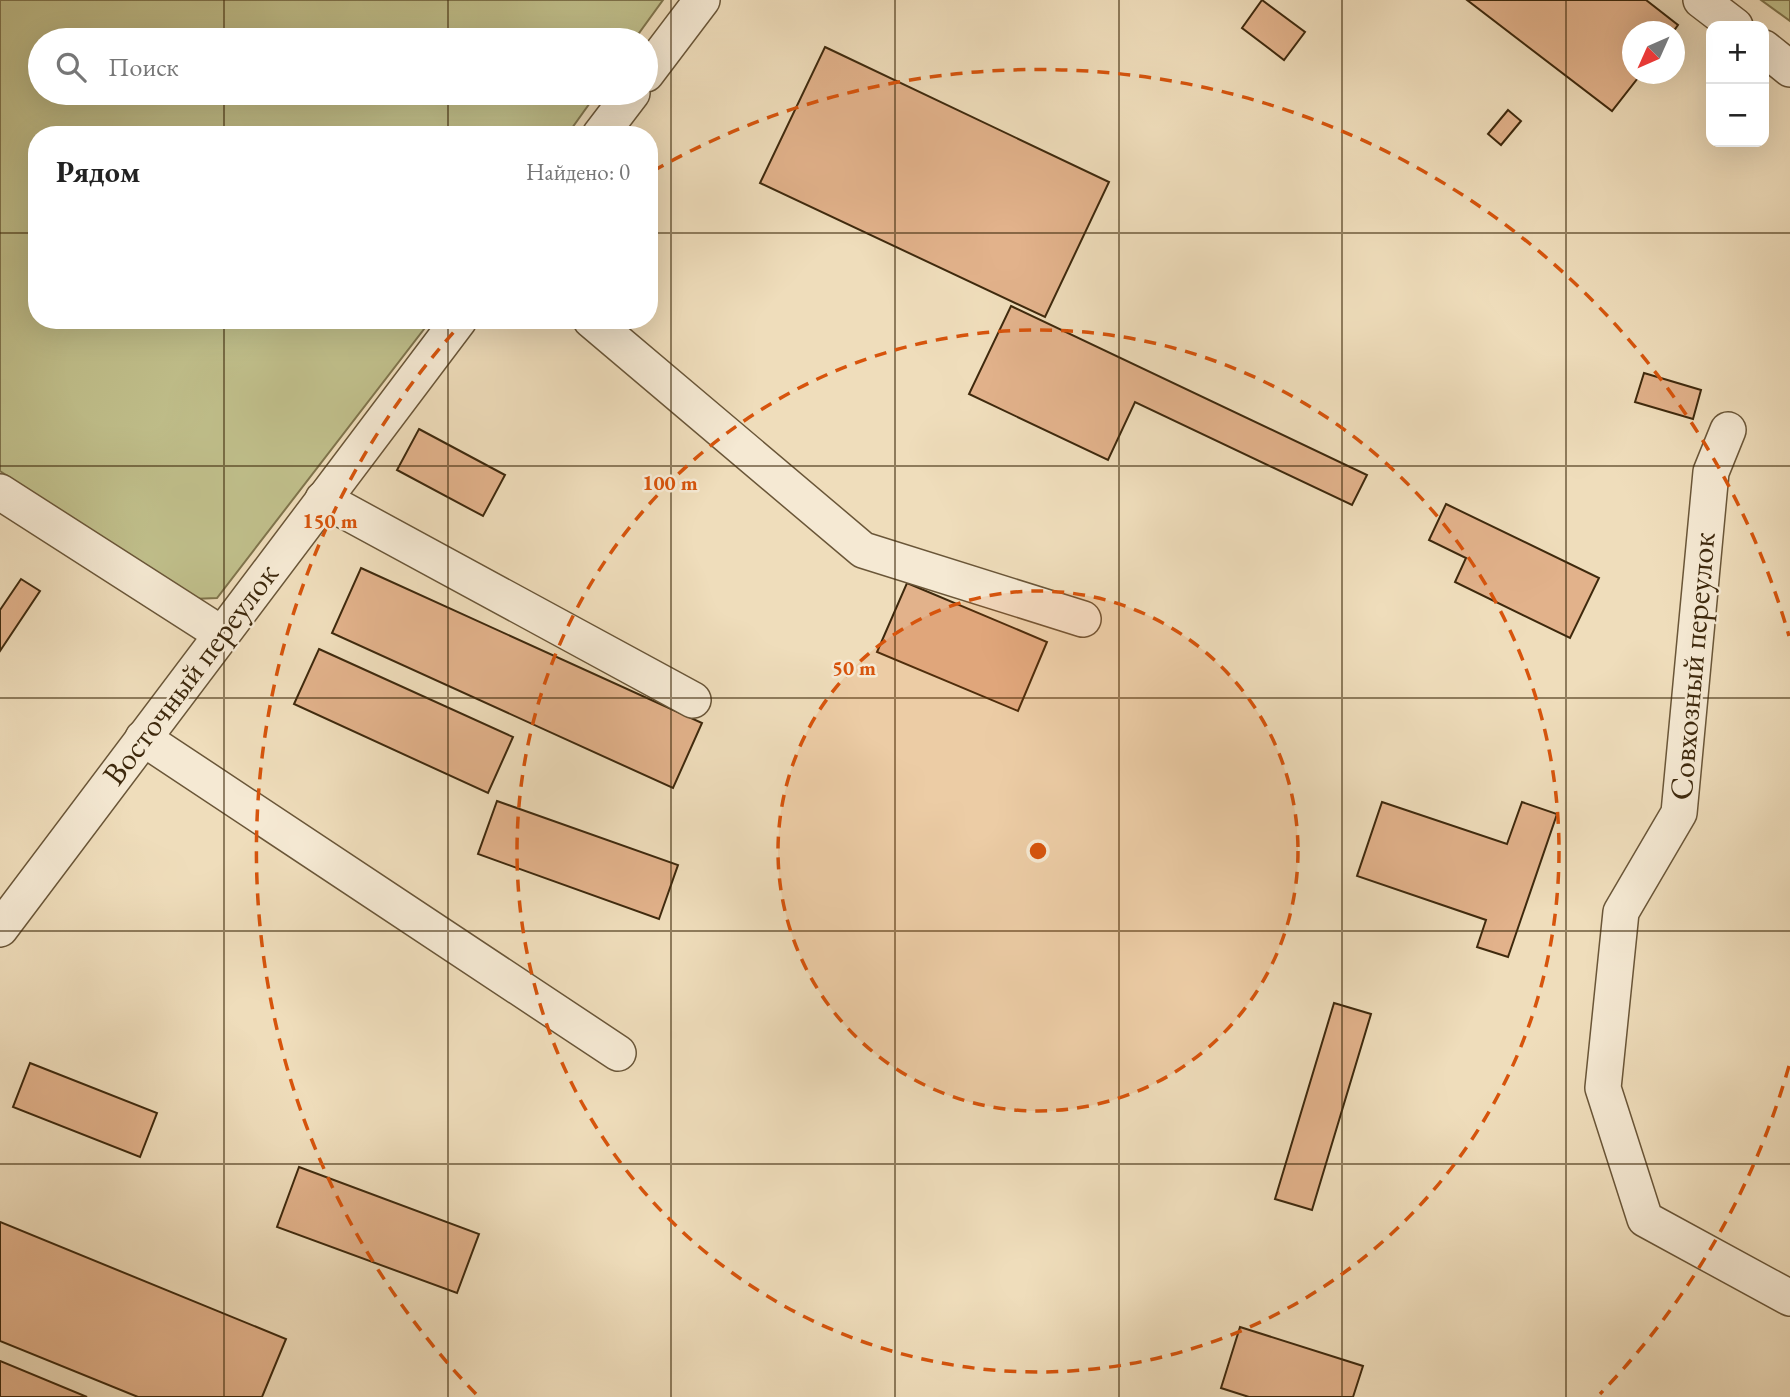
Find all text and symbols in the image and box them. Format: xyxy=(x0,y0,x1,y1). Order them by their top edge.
north arrow xyxy=(1622,21,1685,84)
map controls xyxy=(1706,21,1769,147)
button: + xyxy=(1706,21,1769,84)
search box xyxy=(28,28,658,105)
icon: search xyxy=(52,48,90,86)
text: Поиск xyxy=(108,50,179,84)
button: − xyxy=(1706,84,1769,147)
text: Рядом xyxy=(56,152,140,191)
text: Найдено: 0 xyxy=(526,157,630,187)
text: 100 m xyxy=(642,469,698,496)
text: 150 m xyxy=(302,507,358,534)
street label: Совхозный переулок xyxy=(1659,530,1725,802)
street label: Восточный переулок xyxy=(93,554,287,794)
text: 50 m xyxy=(832,654,876,681)
centre of rings xyxy=(1026,839,1050,863)

